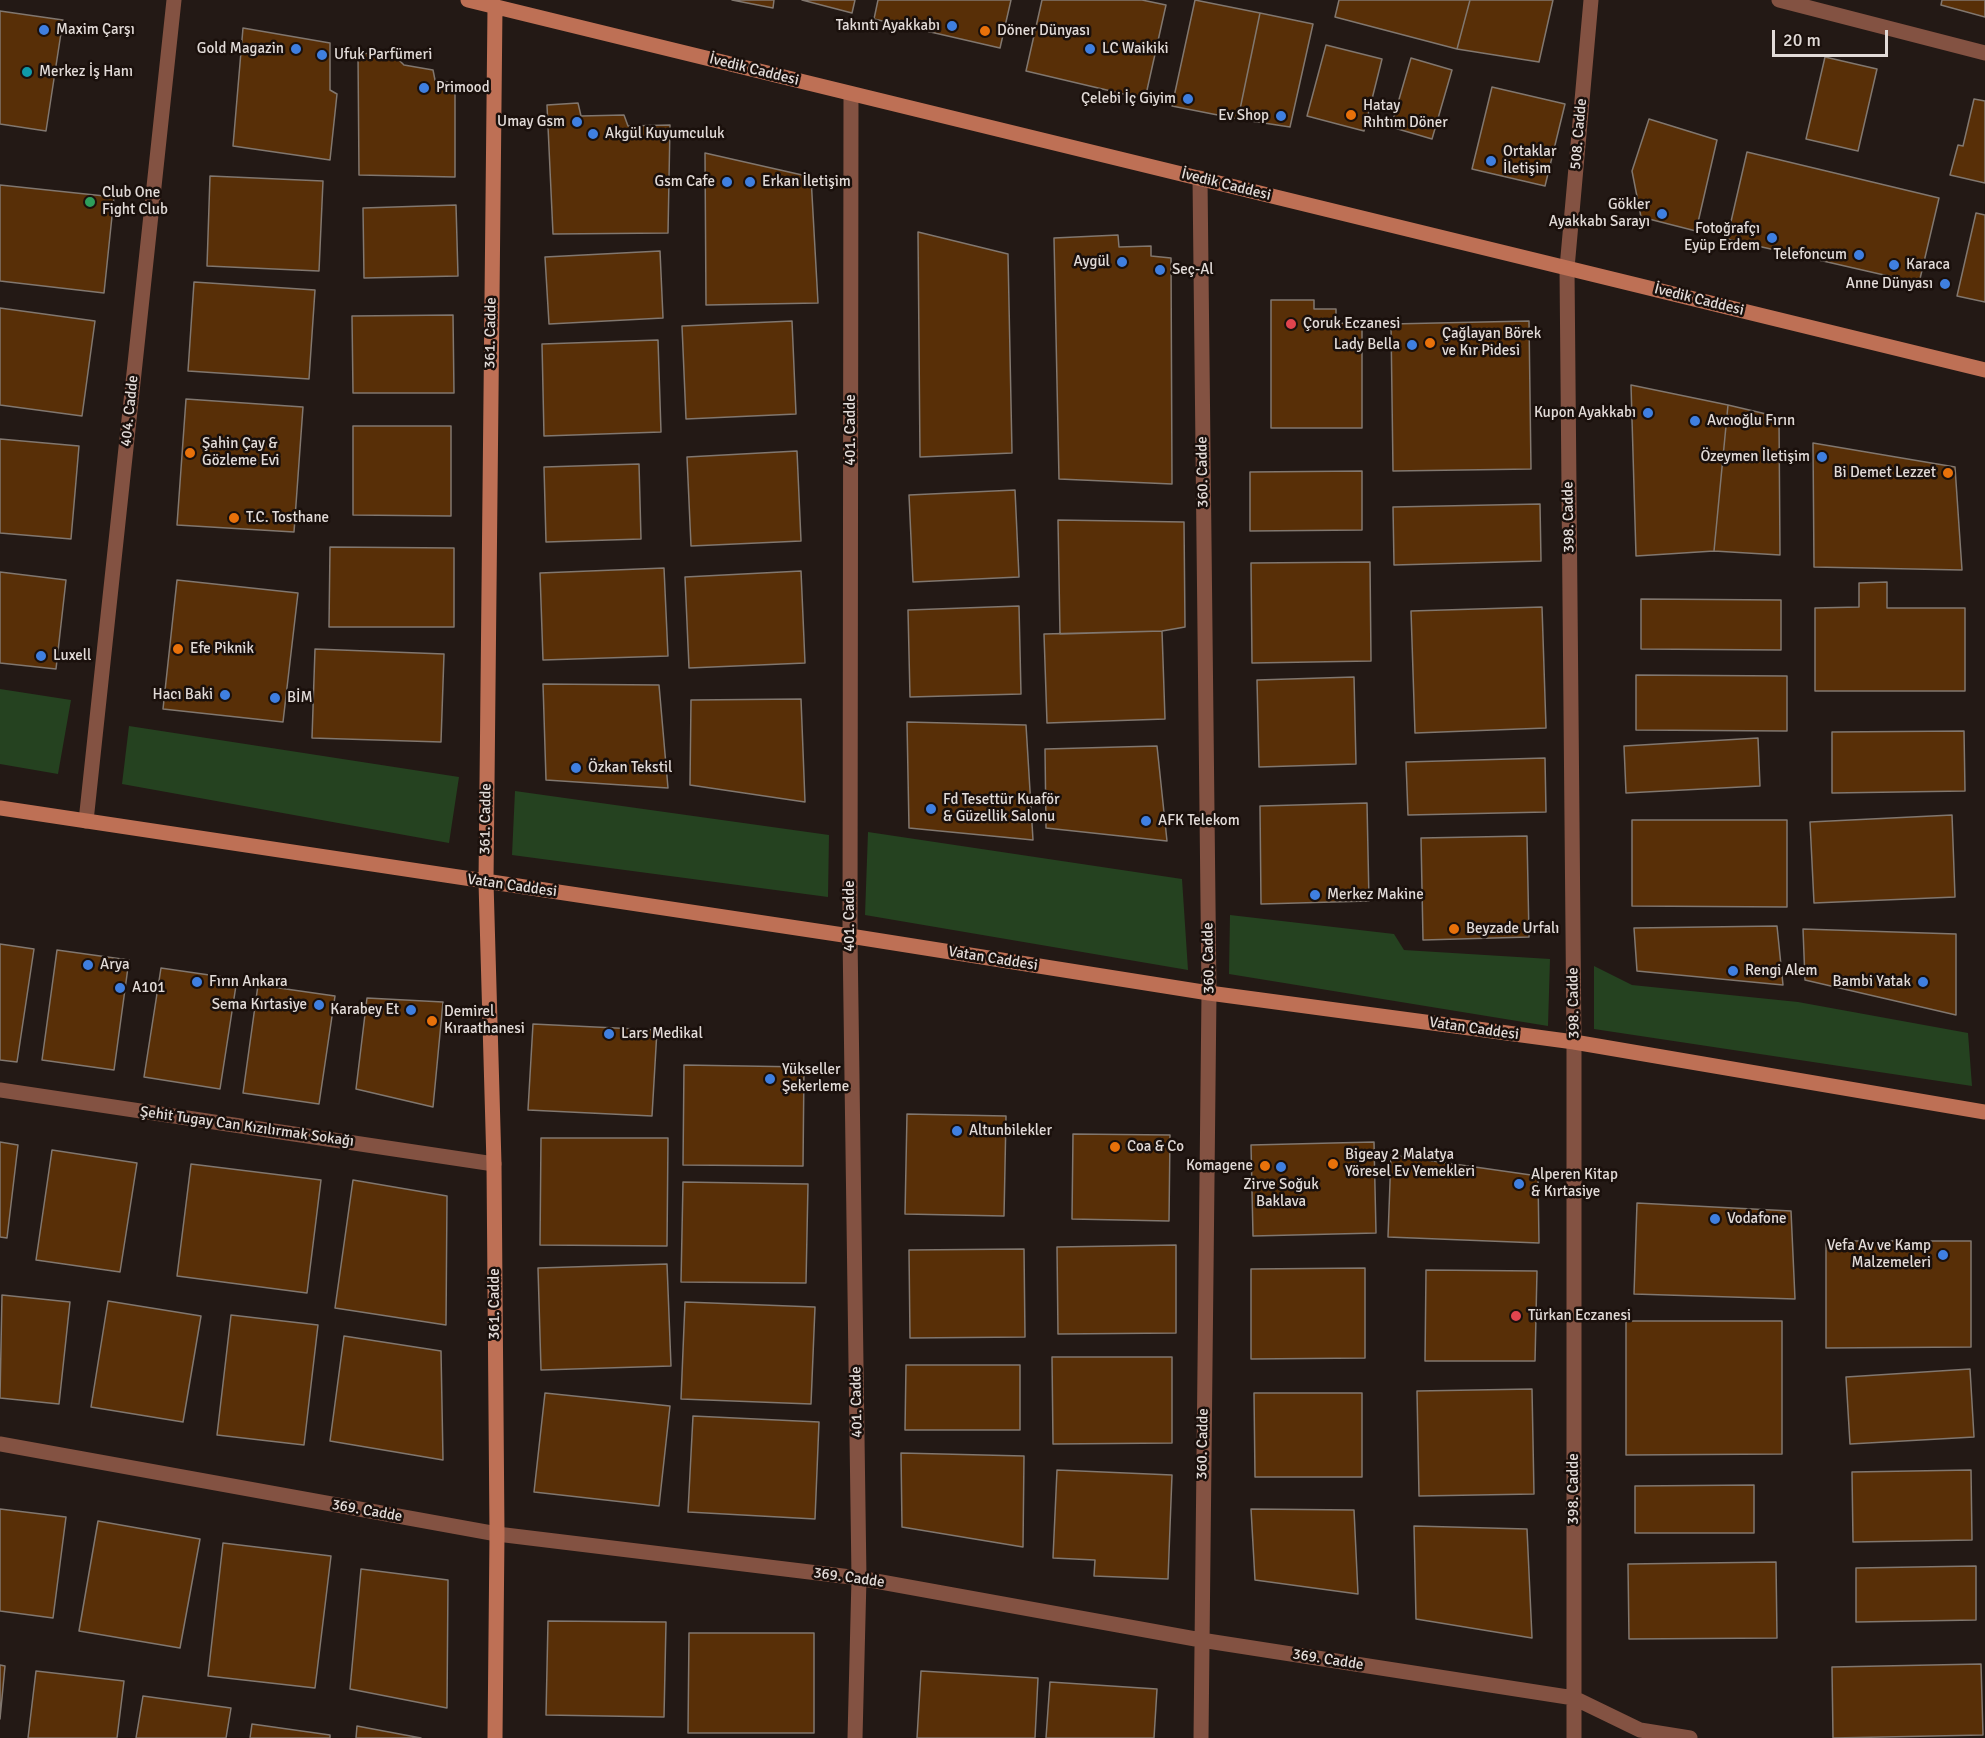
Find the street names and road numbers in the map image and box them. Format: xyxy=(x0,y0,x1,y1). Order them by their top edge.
street label: İvedik Caddesi xyxy=(707,50,801,90)
street label: 508. Cadde xyxy=(1567,98,1591,170)
street label: İvedik Caddesi xyxy=(1179,165,1273,205)
street label: İvedik Caddesi xyxy=(1652,280,1746,320)
street label: 361. Cadde xyxy=(481,297,501,369)
street label: 404. Cadde xyxy=(117,375,143,447)
street label: 401. Cadde xyxy=(842,394,860,466)
street label: 360. Cadde xyxy=(1193,436,1213,508)
street label: 398. Cadde xyxy=(1559,481,1579,553)
street label: 361. Cadde xyxy=(476,783,496,855)
street label: Vatan Caddesi xyxy=(466,871,558,901)
street label: 401. Cadde xyxy=(841,880,859,952)
street label: 360. Cadde xyxy=(1199,922,1219,994)
street label: Vatan Caddesi xyxy=(947,943,1039,975)
street label: 398. Cadde xyxy=(1564,967,1584,1039)
street label: Vatan Caddesi xyxy=(1428,1014,1520,1044)
street label: Şehit Tugay Can Kızılırmak Sokağı xyxy=(139,1103,355,1151)
street label: 361. Cadde xyxy=(486,1268,504,1340)
street label: 401. Cadde xyxy=(847,1366,867,1438)
street label: 360. Cadde xyxy=(1193,1408,1213,1480)
street label: 398. Cadde xyxy=(1565,1453,1583,1525)
street label: 369. Cadde xyxy=(330,1496,404,1526)
street label: 369. Cadde xyxy=(812,1564,886,1592)
street label: 369. Cadde xyxy=(1291,1646,1365,1674)

